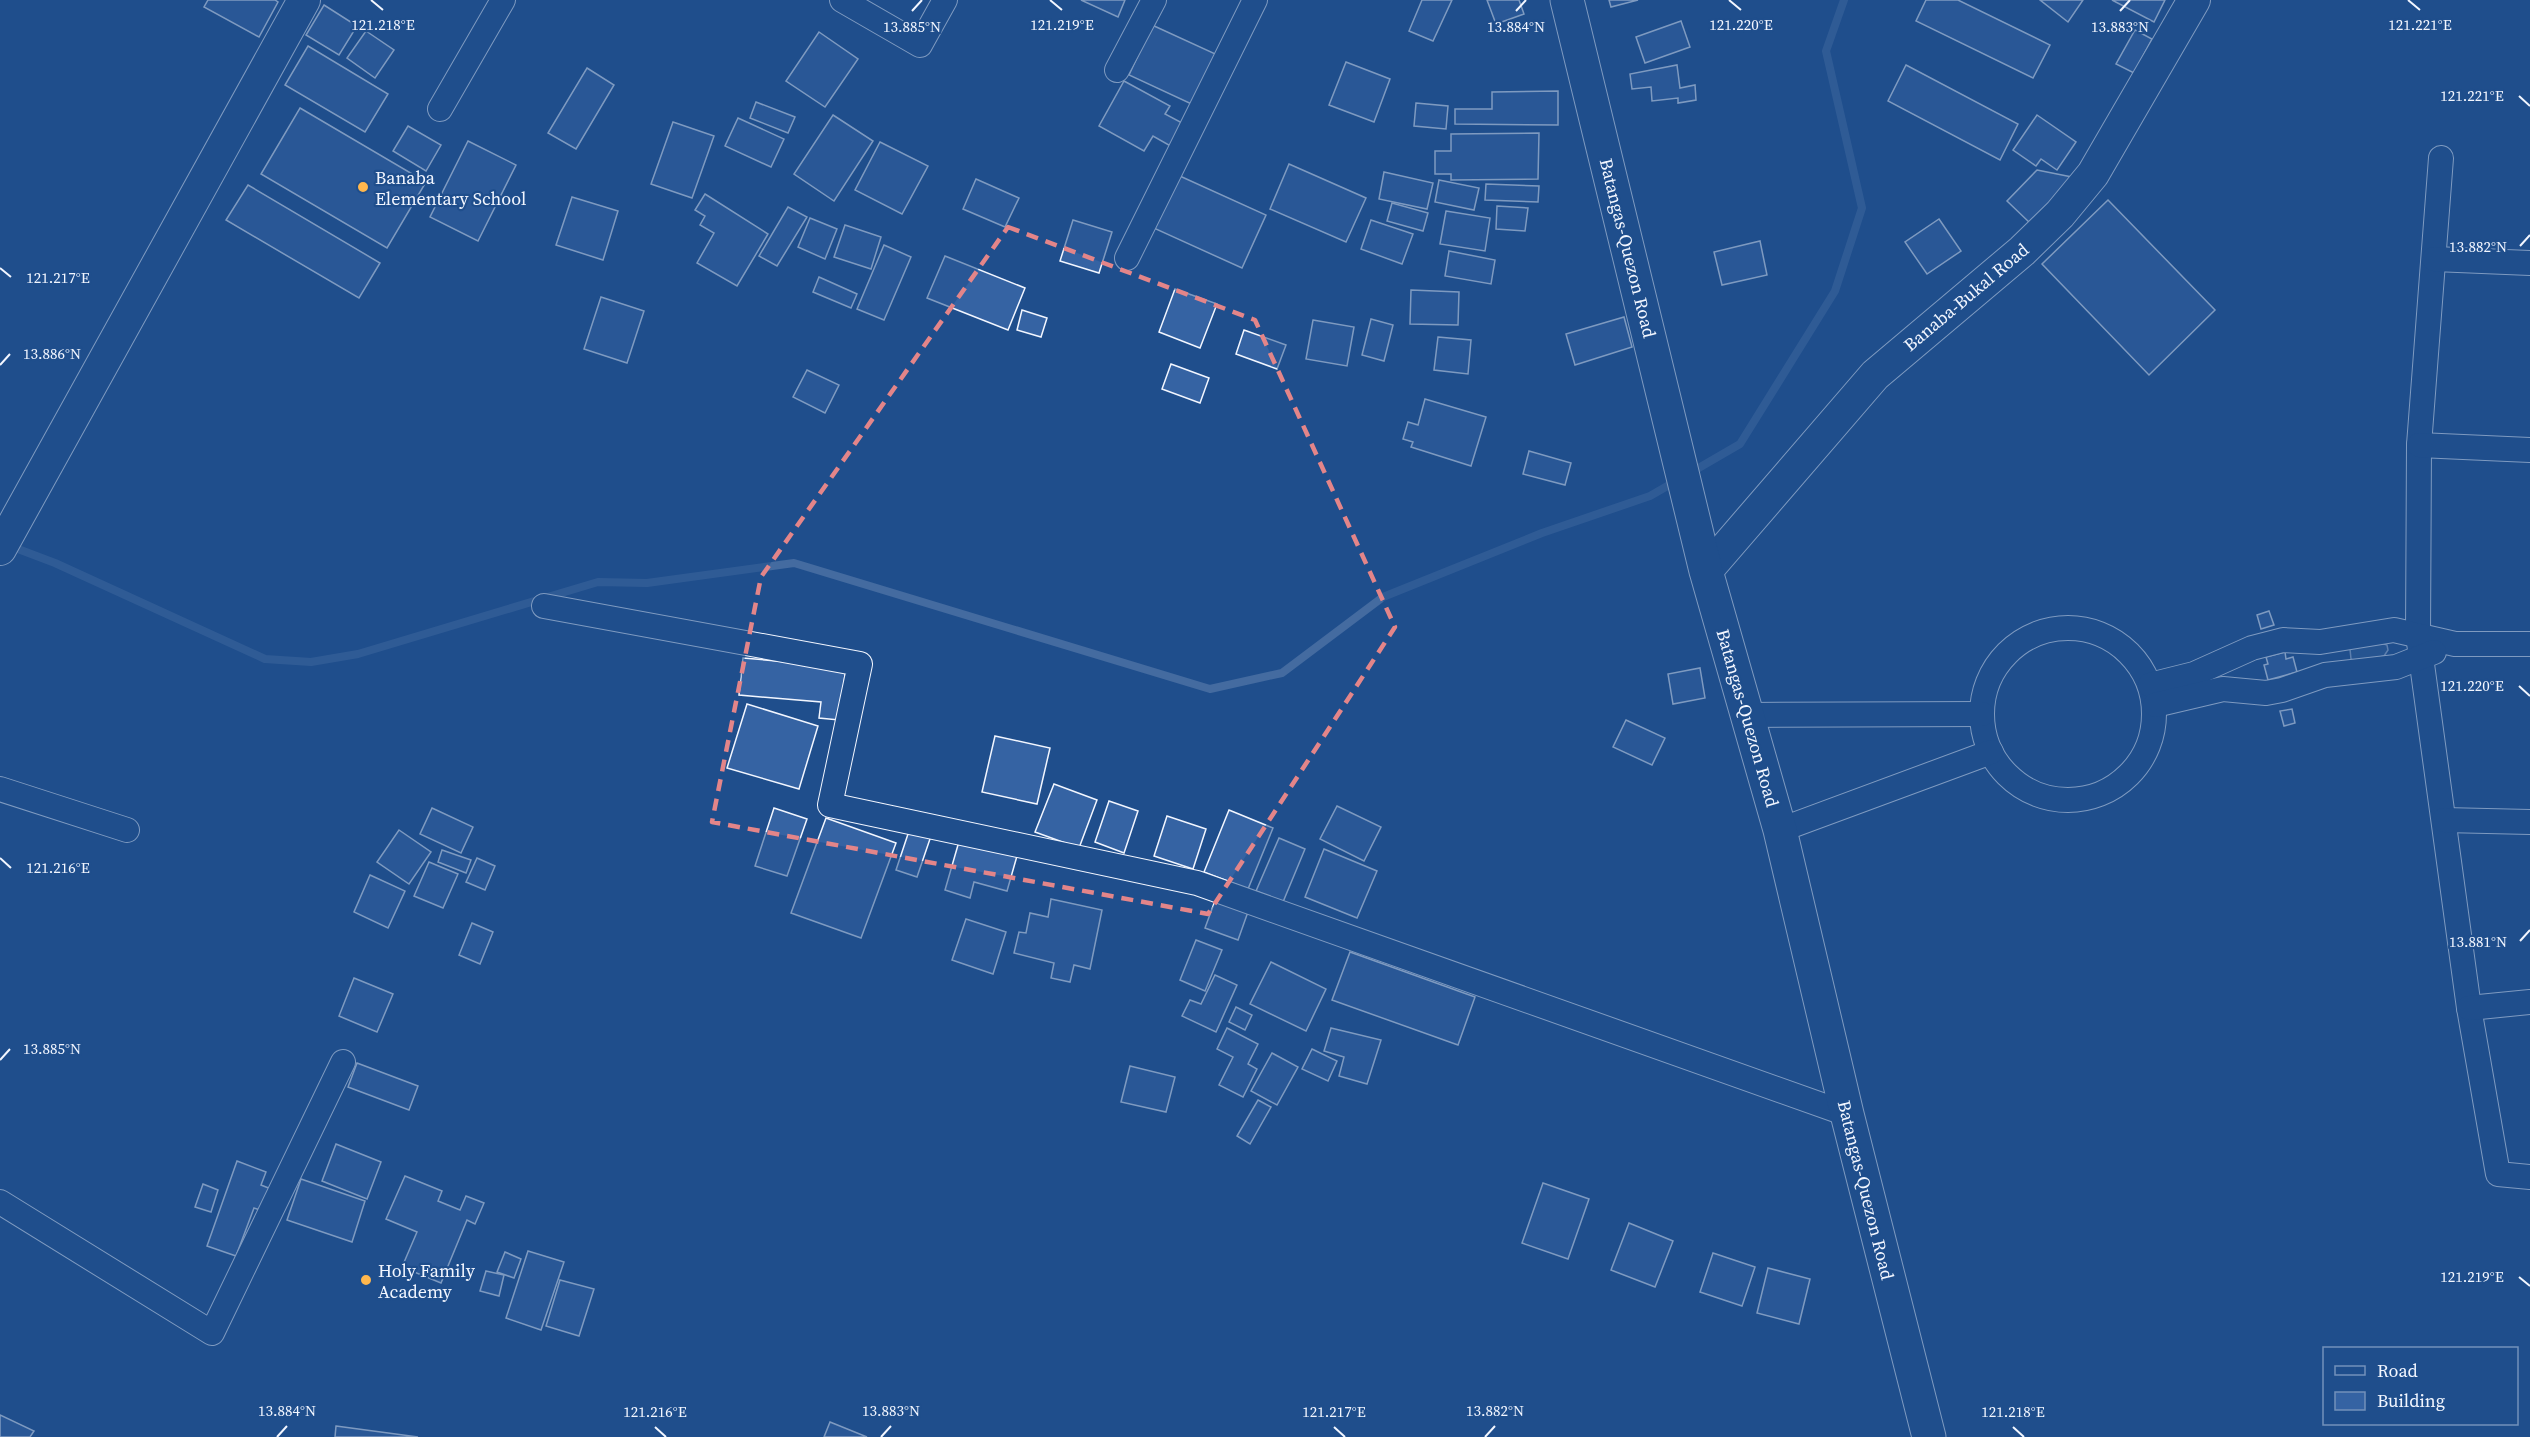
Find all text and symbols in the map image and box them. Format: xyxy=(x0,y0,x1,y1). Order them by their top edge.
text: 121.218°E xyxy=(351,14,415,35)
text: 121.219°E xyxy=(1030,14,1094,35)
text: 121.220°E xyxy=(1709,14,1773,35)
text: 121.221°E xyxy=(2388,14,2452,35)
text: 13.885°N xyxy=(883,16,941,37)
text: 13.884°N xyxy=(1487,16,1545,37)
text: 13.883°N xyxy=(2091,16,2149,37)
text: 121.221°E xyxy=(2440,85,2504,106)
street label: Batangas-Quezon Road xyxy=(1594,156,1662,340)
place label: Banaba Elementary School xyxy=(375,165,526,211)
marker: Banaba Elementary School xyxy=(356,180,370,194)
text: 13.882°N xyxy=(2449,236,2507,257)
street label: Banaba-Bukal Road xyxy=(1898,237,2034,357)
text: 121.217°E xyxy=(26,267,90,288)
text: 13.886°N xyxy=(23,343,81,364)
street label: Batangas-Quezon Road xyxy=(1711,626,1785,810)
text: 121.220°E xyxy=(2440,675,2504,696)
text: 121.216°E xyxy=(26,857,90,878)
text: 13.881°N xyxy=(2449,931,2507,952)
text: 13.885°N xyxy=(23,1038,81,1059)
street label: Batangas-Quezon Road xyxy=(1832,1098,1900,1282)
place label: Holy Family Academy xyxy=(378,1258,476,1304)
text: 121.219°E xyxy=(2440,1266,2504,1287)
marker: Holy Family Academy xyxy=(359,1273,373,1287)
legend xyxy=(2323,1347,2518,1425)
text: Road xyxy=(2377,1358,2418,1383)
text: Building xyxy=(2377,1388,2445,1413)
text: 13.884°N xyxy=(258,1400,316,1421)
text: 13.883°N xyxy=(862,1400,920,1421)
text: 13.882°N xyxy=(1466,1400,1524,1421)
text: 121.216°E xyxy=(623,1401,687,1422)
text: 121.217°E xyxy=(1302,1401,1366,1422)
text: 121.218°E xyxy=(1981,1401,2045,1422)

